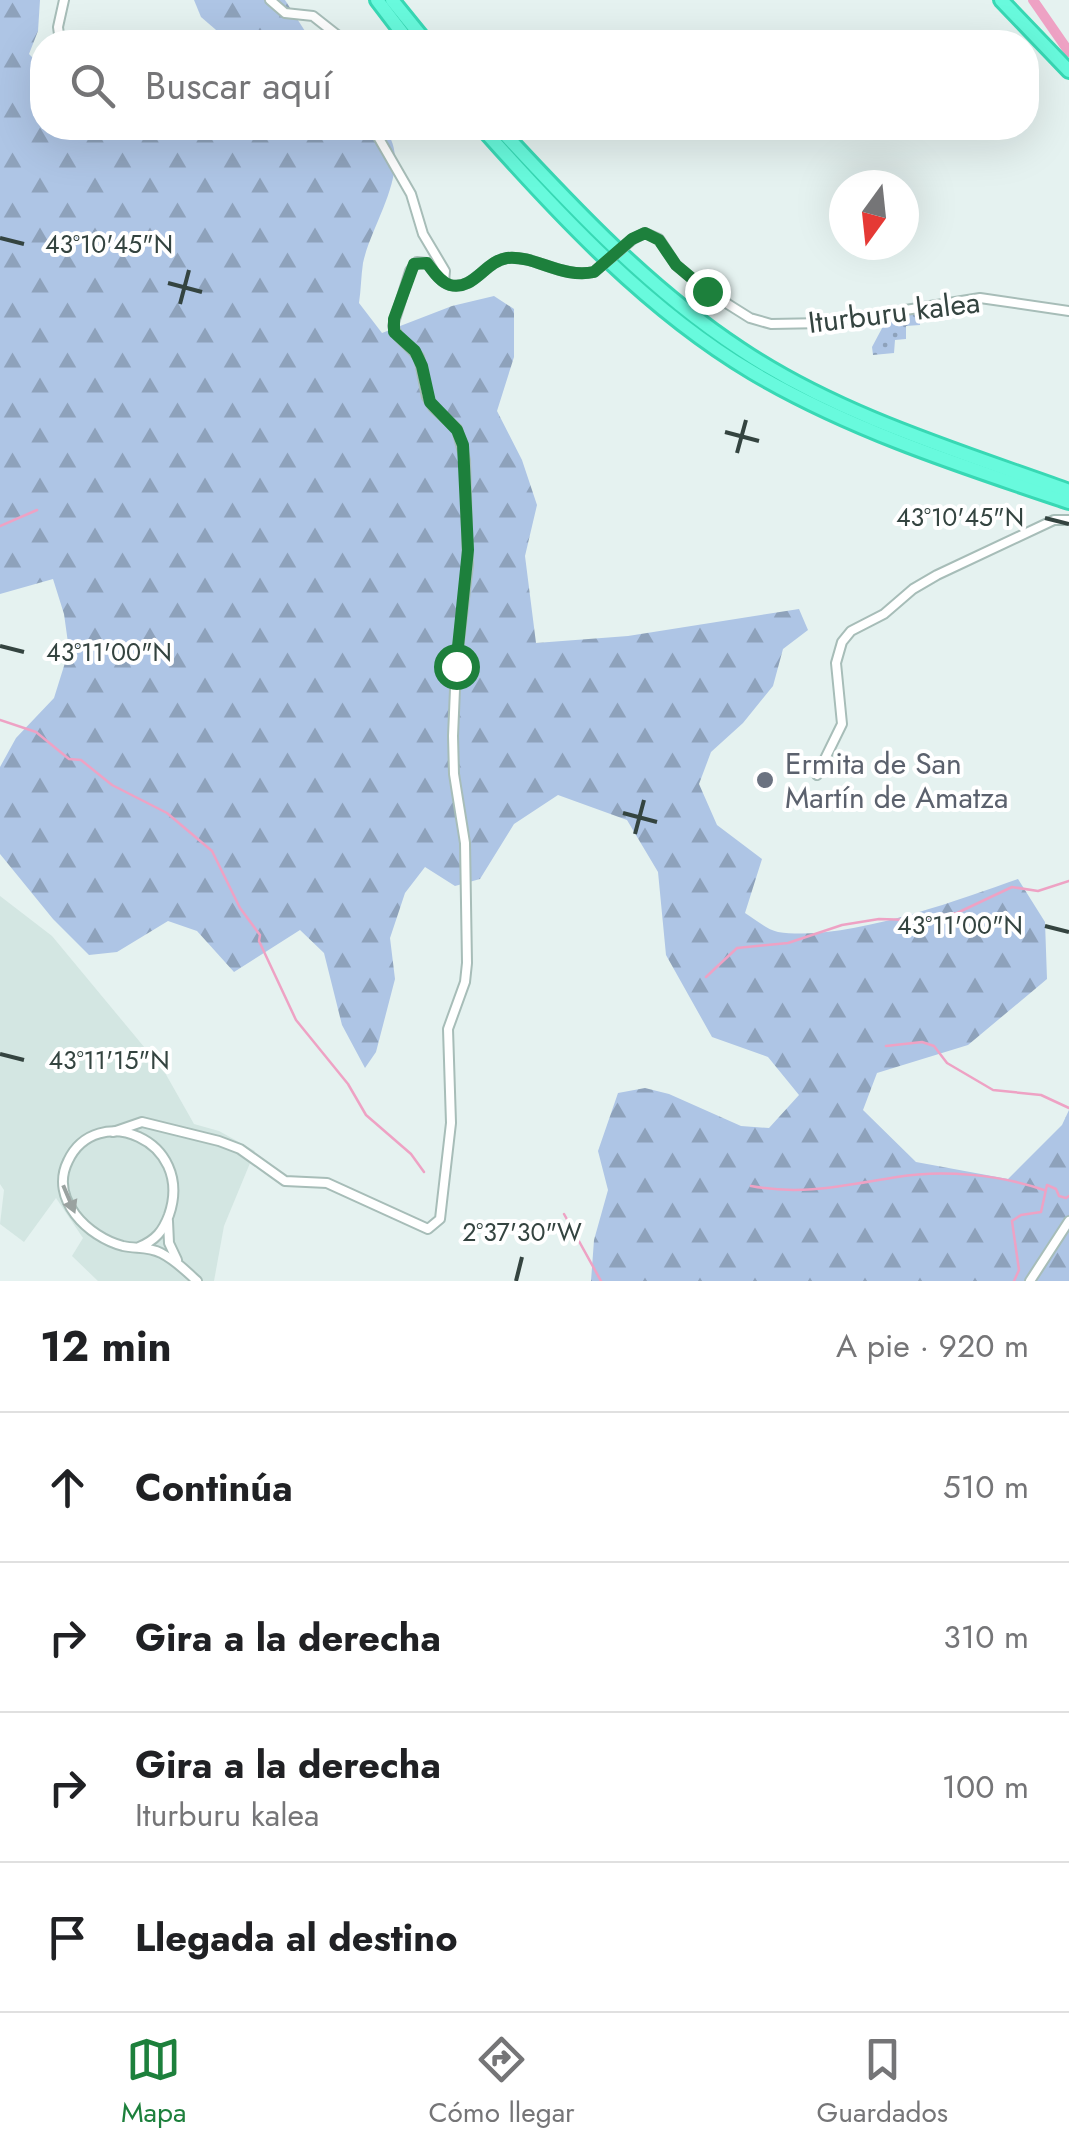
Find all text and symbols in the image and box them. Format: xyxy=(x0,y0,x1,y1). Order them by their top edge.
search box xyxy=(30,30,1039,140)
icon: search xyxy=(65,58,120,113)
text: Buscar aquí xyxy=(145,58,332,113)
north arrow xyxy=(829,170,919,260)
text: 43°10'45"N xyxy=(45,226,173,262)
route end xyxy=(685,269,731,315)
street label: Iturburu kalea xyxy=(806,280,982,344)
text: 43°10'45"N xyxy=(896,499,1024,535)
text: 43°11'00"N xyxy=(46,634,172,670)
route start xyxy=(434,644,480,690)
place label: Ermita de San Martín de Amatza xyxy=(785,742,1008,819)
marker: Ermita de San Martín de Amatza xyxy=(754,769,776,791)
text: 43°11'00"N xyxy=(897,907,1023,943)
text: 43°11'15"N xyxy=(48,1042,170,1078)
one-way arrow xyxy=(62,1185,78,1215)
text: 2°37'30"W xyxy=(462,1214,582,1250)
text: 12 min xyxy=(40,1316,172,1377)
text: A pie · 920 m xyxy=(836,1323,1029,1369)
icon: ahead xyxy=(40,1460,95,1515)
text: Continúa xyxy=(135,1460,293,1515)
text: 510 m xyxy=(943,1464,1029,1510)
icon: right xyxy=(40,1610,95,1665)
text: Gira a la derecha xyxy=(135,1610,441,1665)
text: 310 m xyxy=(943,1614,1029,1660)
text: Gira a la derecha xyxy=(135,1737,441,1792)
icon: right xyxy=(40,1760,95,1815)
text: 100 m xyxy=(942,1764,1029,1810)
text: Iturburu kalea xyxy=(135,1792,319,1838)
icon: arrive xyxy=(40,1910,95,1965)
text: Llegada al destino xyxy=(135,1910,458,1965)
tab: Mapa xyxy=(121,2032,187,2133)
tab: Cómo llegar xyxy=(428,2032,575,2133)
tab: Guardados xyxy=(817,2032,948,2133)

